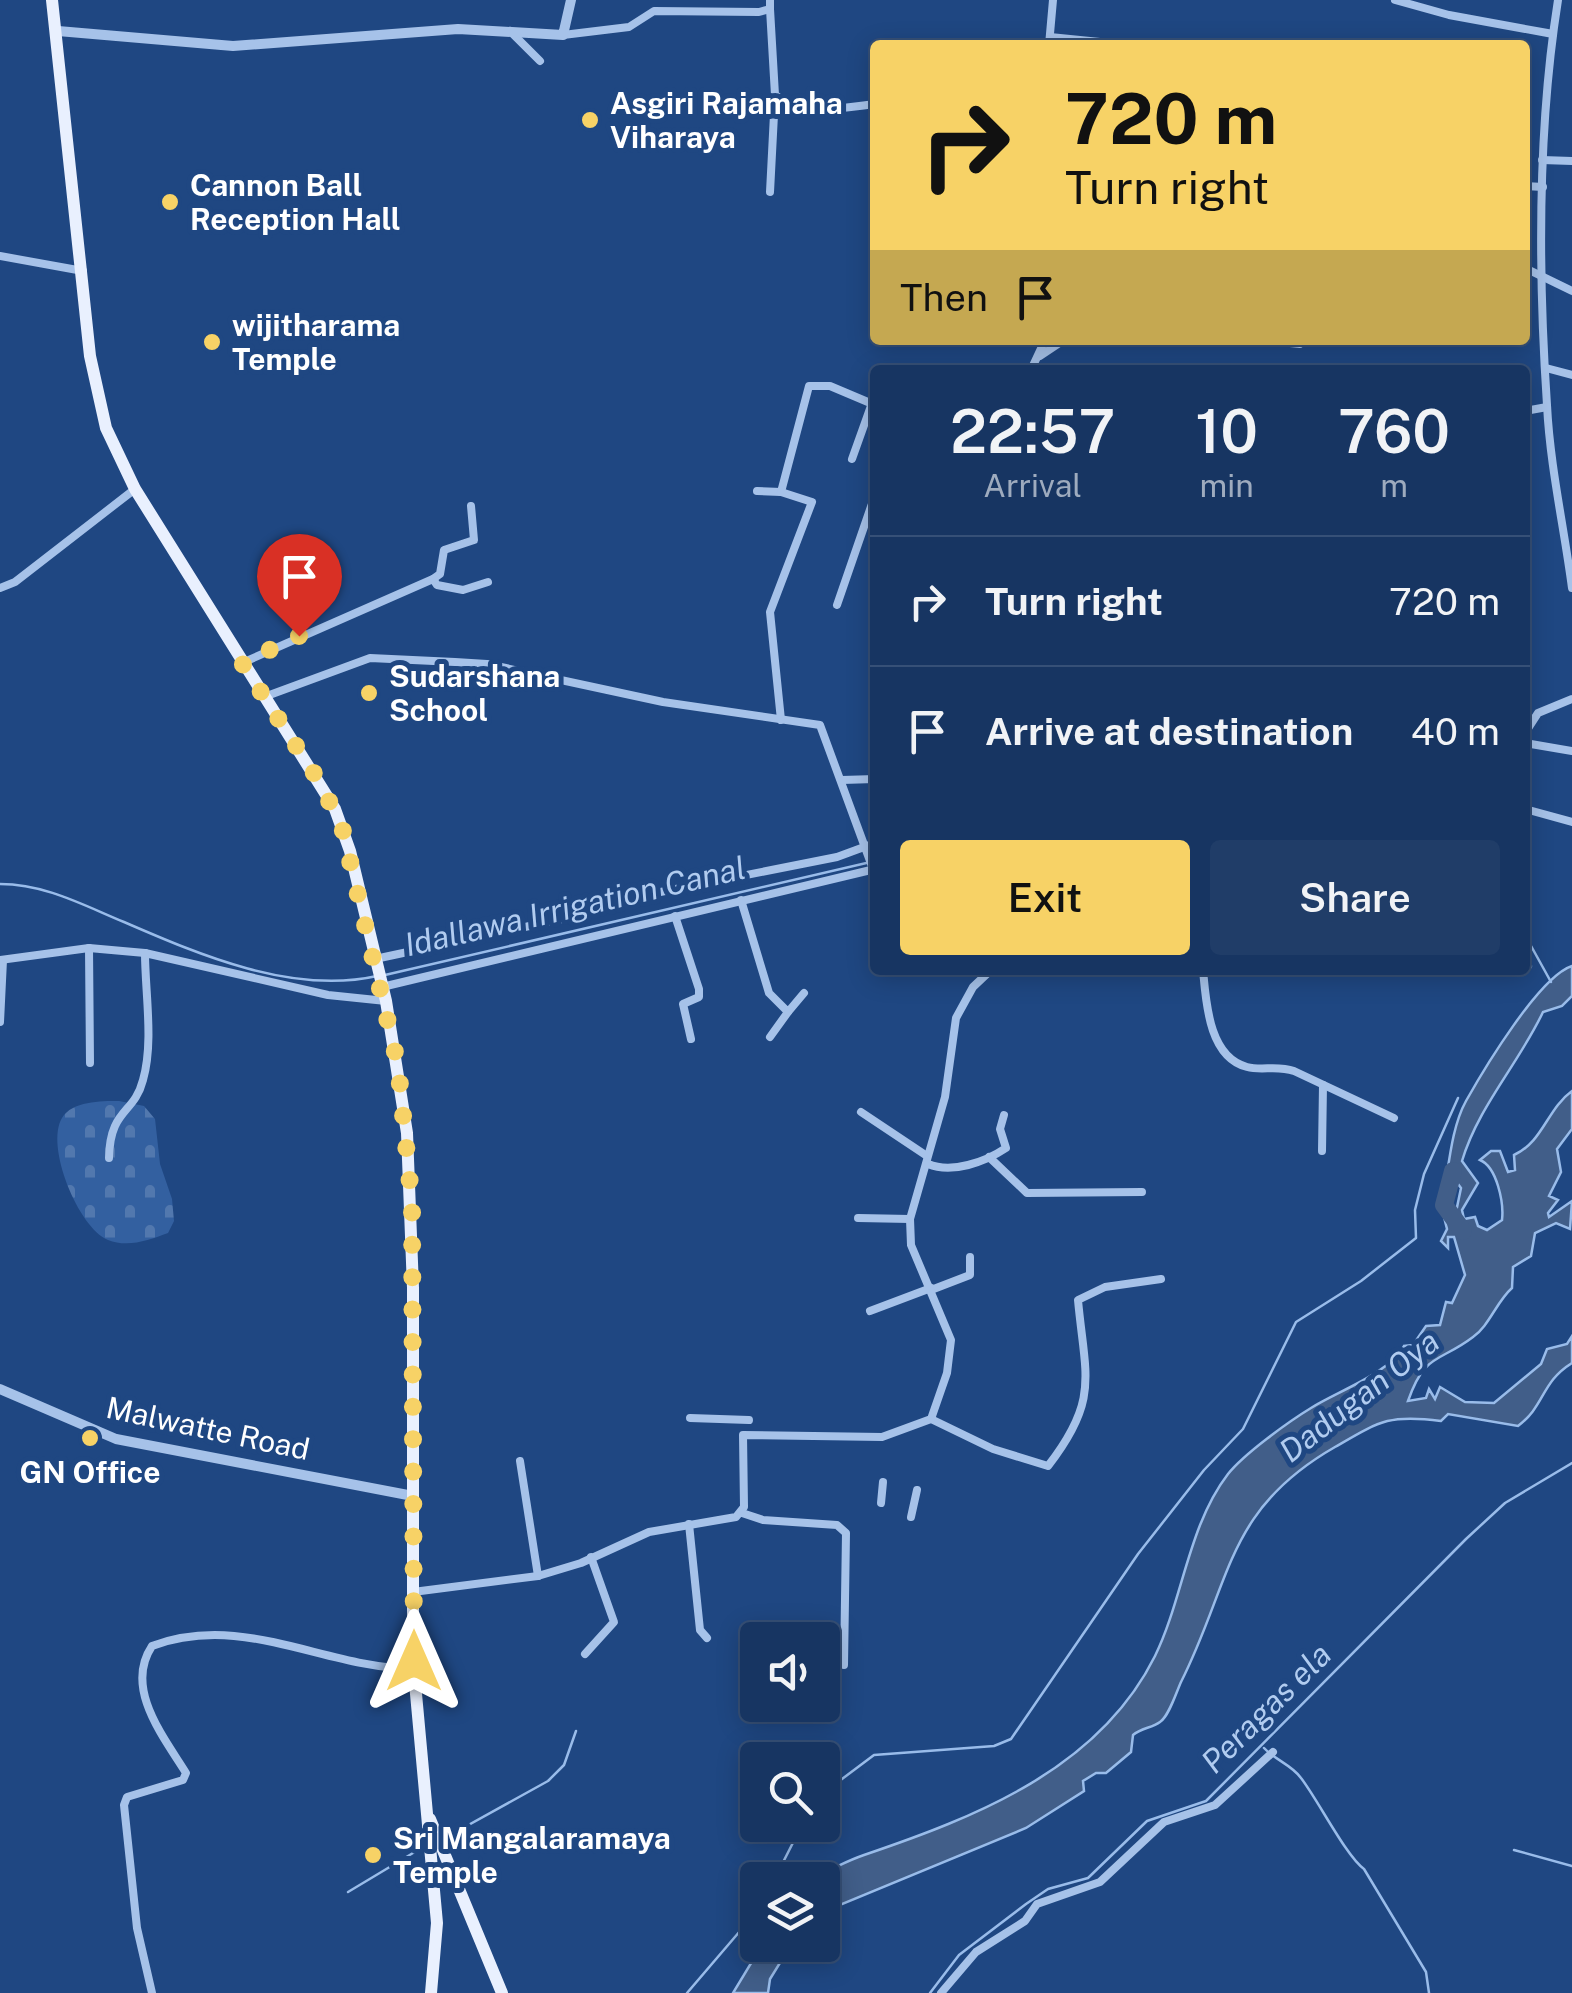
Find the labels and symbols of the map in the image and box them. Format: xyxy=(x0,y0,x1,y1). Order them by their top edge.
place label: Asgiri Rajamaha Viharaya xyxy=(610,85,843,155)
marker: Asgiri Rajamaha Viharaya xyxy=(579,109,601,131)
place label: Cannon Ball Reception Hall xyxy=(190,167,401,237)
marker: Cannon Ball Reception Hall xyxy=(159,191,181,213)
place label: wijitharama Temple xyxy=(232,307,400,377)
marker: wijitharama Temple xyxy=(201,331,223,353)
pin xyxy=(257,534,342,637)
place label: Sudarshana School xyxy=(389,658,560,728)
marker: Sudarshana School xyxy=(358,682,380,704)
water label: Idallawa Irrigation Canal xyxy=(401,849,749,963)
water label: Dadugan Oya xyxy=(1272,1322,1446,1470)
street label: Malwatte Road xyxy=(103,1389,313,1467)
marker: GN Office xyxy=(79,1427,101,1449)
place label: GN Office xyxy=(20,1454,160,1490)
position arrow xyxy=(362,1609,466,1713)
water label: Peragas ela xyxy=(1194,1636,1338,1780)
place label: Sri Mangalaramaya Temple xyxy=(393,1820,671,1890)
marker: Sri Mangalaramaya Temple xyxy=(362,1844,384,1866)

